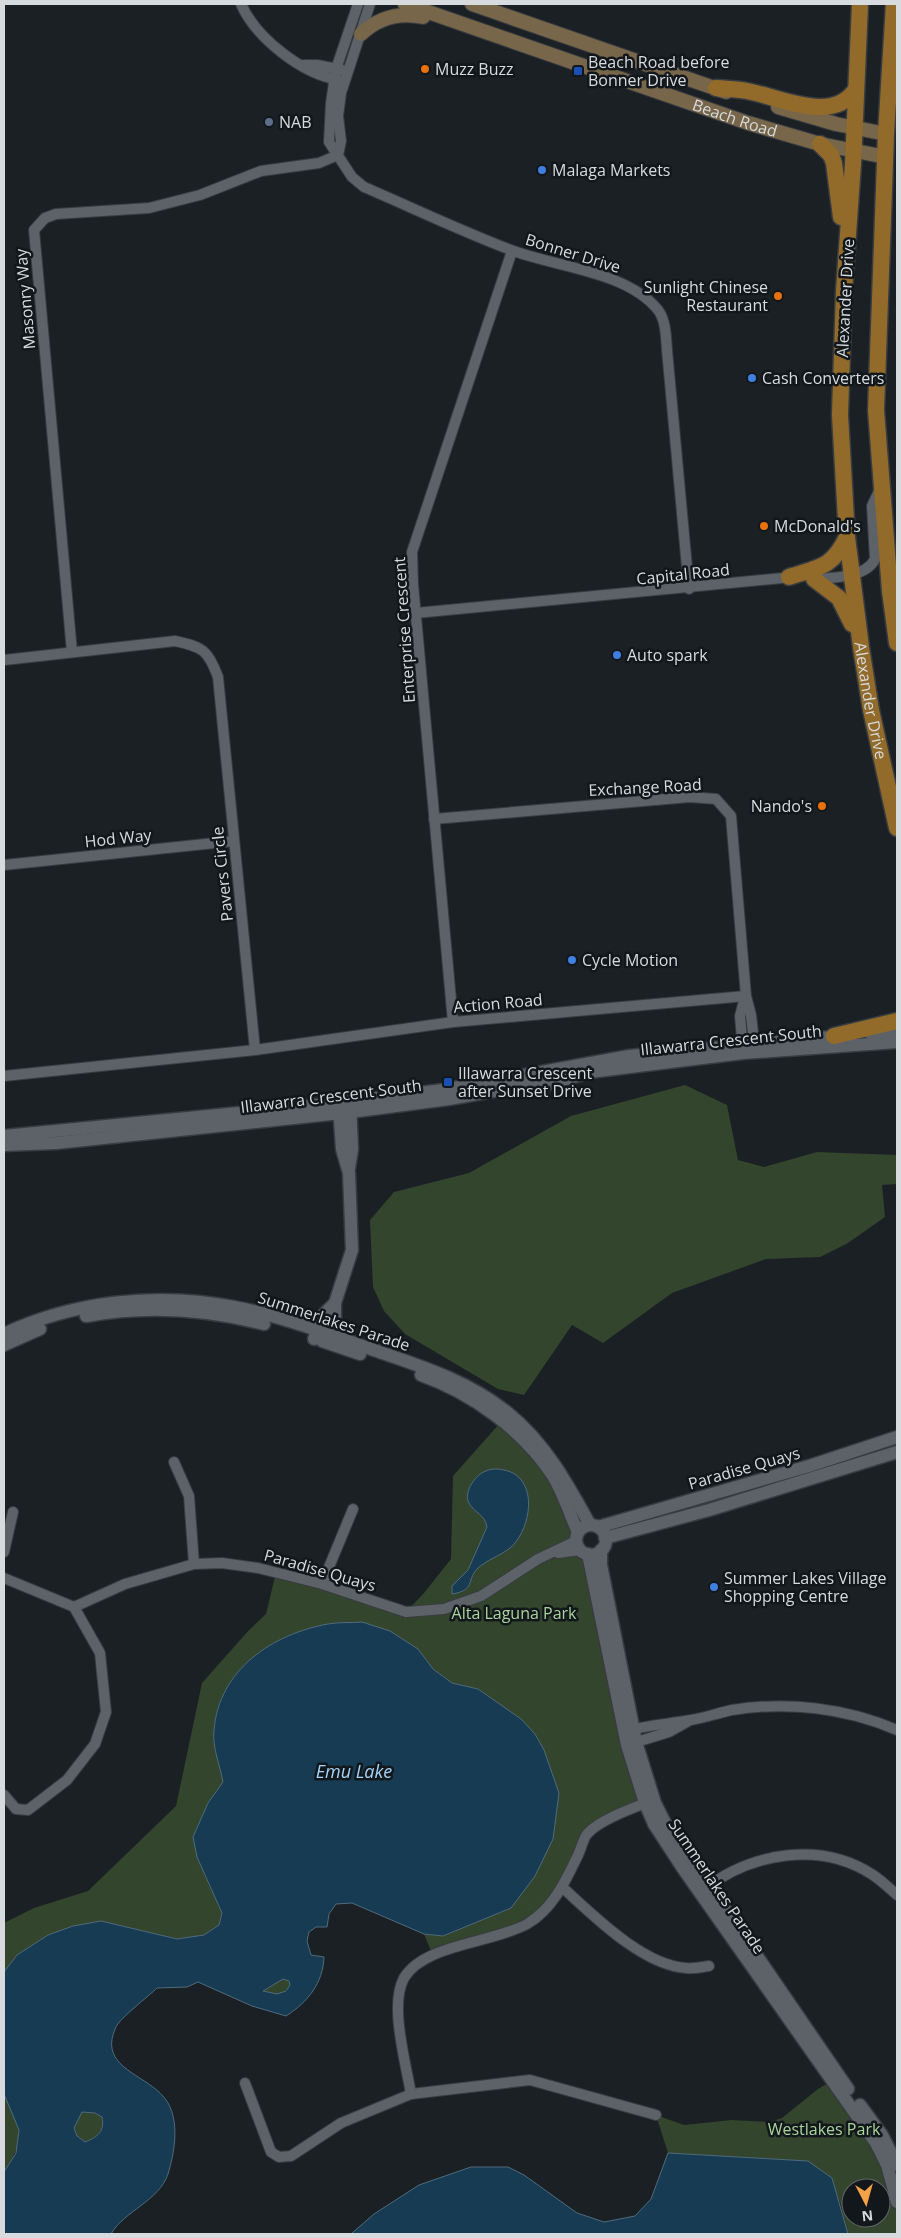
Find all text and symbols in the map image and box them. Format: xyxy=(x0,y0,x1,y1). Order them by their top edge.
place label: Beach Road before Bonner Drive xyxy=(588,51,730,91)
place label: Muzz Buzz xyxy=(435,58,514,80)
marker: Muzz Buzz xyxy=(419,63,431,75)
marker: Beach Road before Bonner Drive xyxy=(572,65,584,77)
street label: Beach Road xyxy=(690,94,780,142)
place label: NAB xyxy=(279,111,312,133)
marker: NAB xyxy=(263,116,275,128)
place label: Malaga Markets xyxy=(552,159,670,181)
marker: Malaga Markets xyxy=(536,164,548,176)
street label: Bonner Drive xyxy=(523,228,623,278)
street label: Alexander Drive xyxy=(831,238,859,358)
street label: Masonry Way xyxy=(10,247,40,350)
place label: Sunlight Chinese Restaurant xyxy=(644,276,768,316)
marker: Sunlight Chinese Restaurant xyxy=(772,290,784,302)
place label: Cash Converters xyxy=(762,367,884,389)
marker: Cash Converters xyxy=(746,372,758,384)
place label: McDonald's xyxy=(774,515,861,537)
marker: McDonald's xyxy=(758,520,770,532)
street label: Enterprise Crescent xyxy=(388,556,420,704)
street label: Capital Road xyxy=(635,558,731,590)
street label: Alexander Drive xyxy=(849,641,893,761)
place label: Auto spark xyxy=(627,644,708,666)
marker: Auto spark xyxy=(611,649,623,661)
street label: Exchange Road xyxy=(588,773,702,801)
place label: Nando's xyxy=(751,795,812,817)
marker: Nando's xyxy=(816,800,828,812)
street label: Hod Way xyxy=(84,823,153,852)
street label: Pavers Circle xyxy=(206,826,238,922)
place label: Cycle Motion xyxy=(582,949,678,971)
marker: Cycle Motion xyxy=(566,954,578,966)
street label: Action Road xyxy=(453,988,543,1018)
street label: Illawarra Crescent South xyxy=(639,1020,823,1060)
place label: Illawarra Crescent after Sunset Drive xyxy=(458,1062,593,1102)
street label: Illawarra Crescent South xyxy=(239,1074,423,1118)
marker: Illawarra Crescent after Sunset Drive xyxy=(442,1076,454,1088)
street label: Summerlakes Parade xyxy=(255,1286,413,1356)
street label: Paradise Quays xyxy=(686,1442,802,1494)
street label: Paradise Quays xyxy=(262,1544,378,1596)
place label: Summer Lakes Village Shopping Centre xyxy=(724,1567,887,1607)
marker: Summer Lakes Village Shopping Centre xyxy=(708,1581,720,1593)
park label: Alta Laguna Park xyxy=(452,1602,577,1624)
water label: Emu Lake xyxy=(316,1759,392,1783)
street label: Summerlakes Parade xyxy=(664,1814,770,1958)
park label: Westlakes Park xyxy=(768,2118,881,2140)
north arrow xyxy=(841,2178,891,2228)
text: N xyxy=(861,2206,874,2226)

